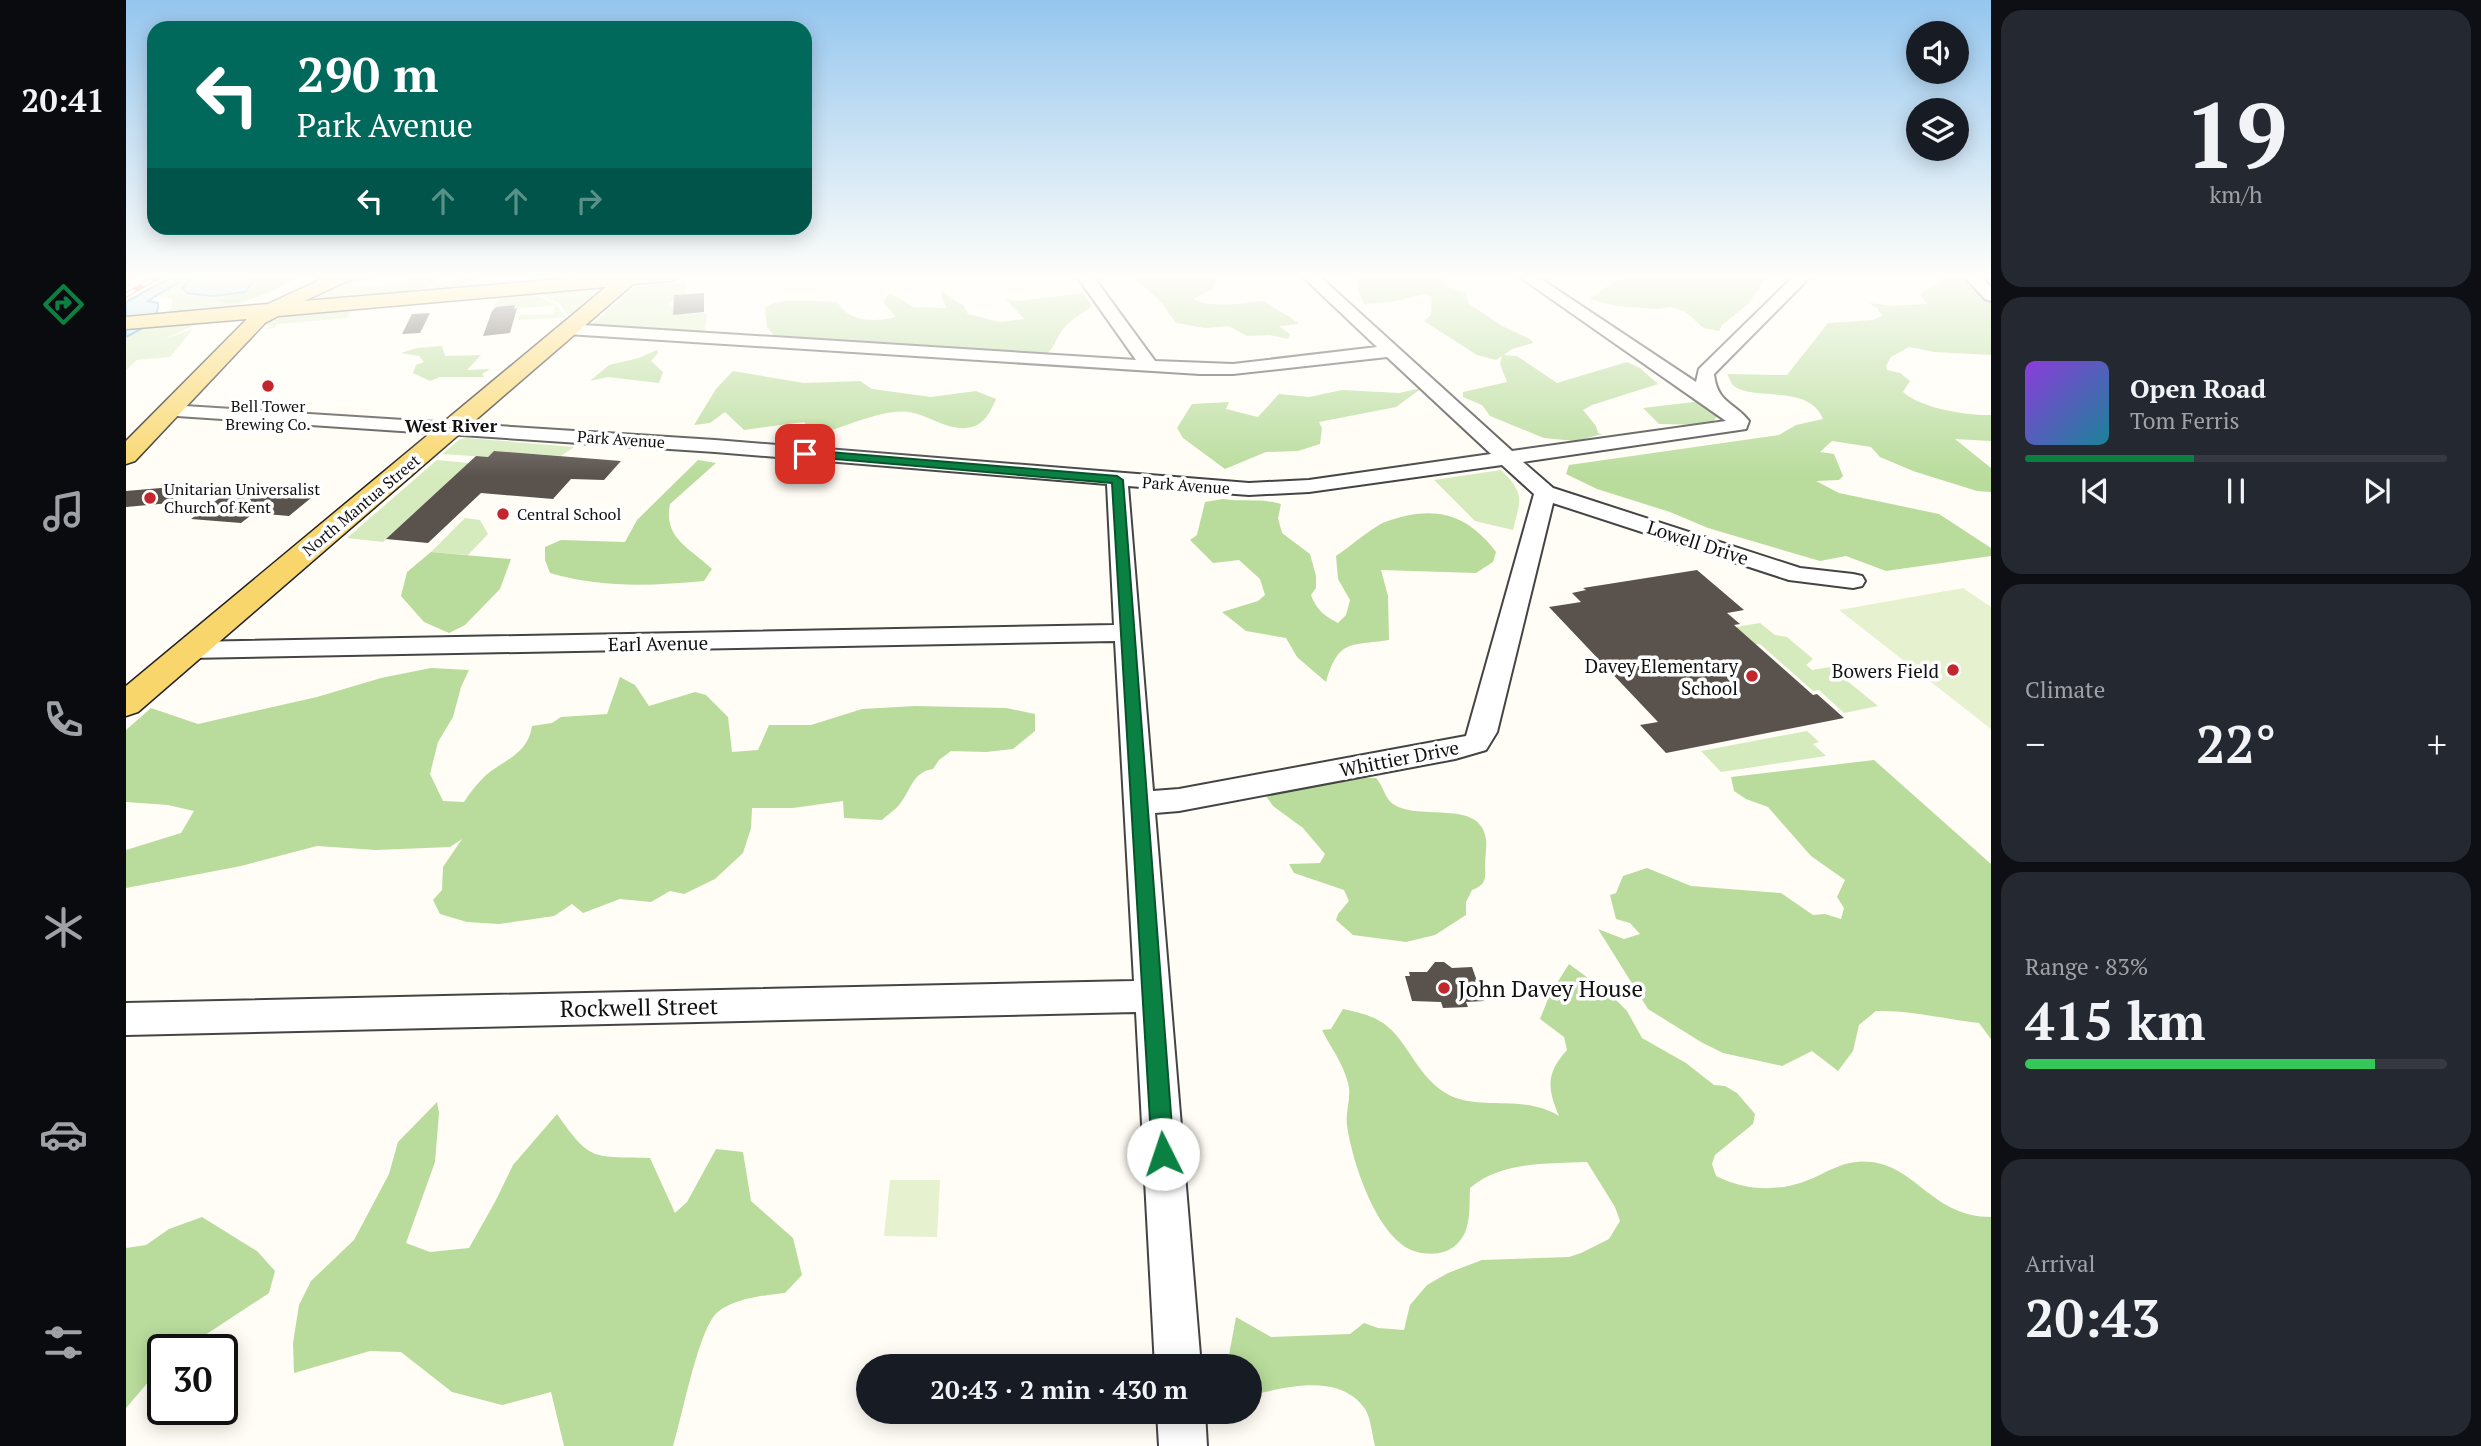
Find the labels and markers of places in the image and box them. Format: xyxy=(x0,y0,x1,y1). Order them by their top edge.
marker: Bell Tower Brewing Co. xyxy=(260,378,276,394)
place label: Bell Tower Brewing Co. xyxy=(225,395,311,435)
pin xyxy=(775,424,835,484)
place label: Unitarian Universalist Church of Kent xyxy=(164,478,320,518)
marker: Unitarian Universalist Church of Kent xyxy=(142,490,158,506)
place label: Central School xyxy=(517,503,621,525)
marker: Central School xyxy=(495,506,511,522)
place label: Davey Elementary School xyxy=(1585,653,1738,700)
place label: Bowers Field xyxy=(1832,658,1939,683)
marker: Bowers Field xyxy=(1945,662,1961,678)
marker: Davey Elementary School xyxy=(1744,668,1760,684)
place label: John Davey House xyxy=(1458,973,1643,1004)
marker: John Davey House xyxy=(1436,980,1452,996)

